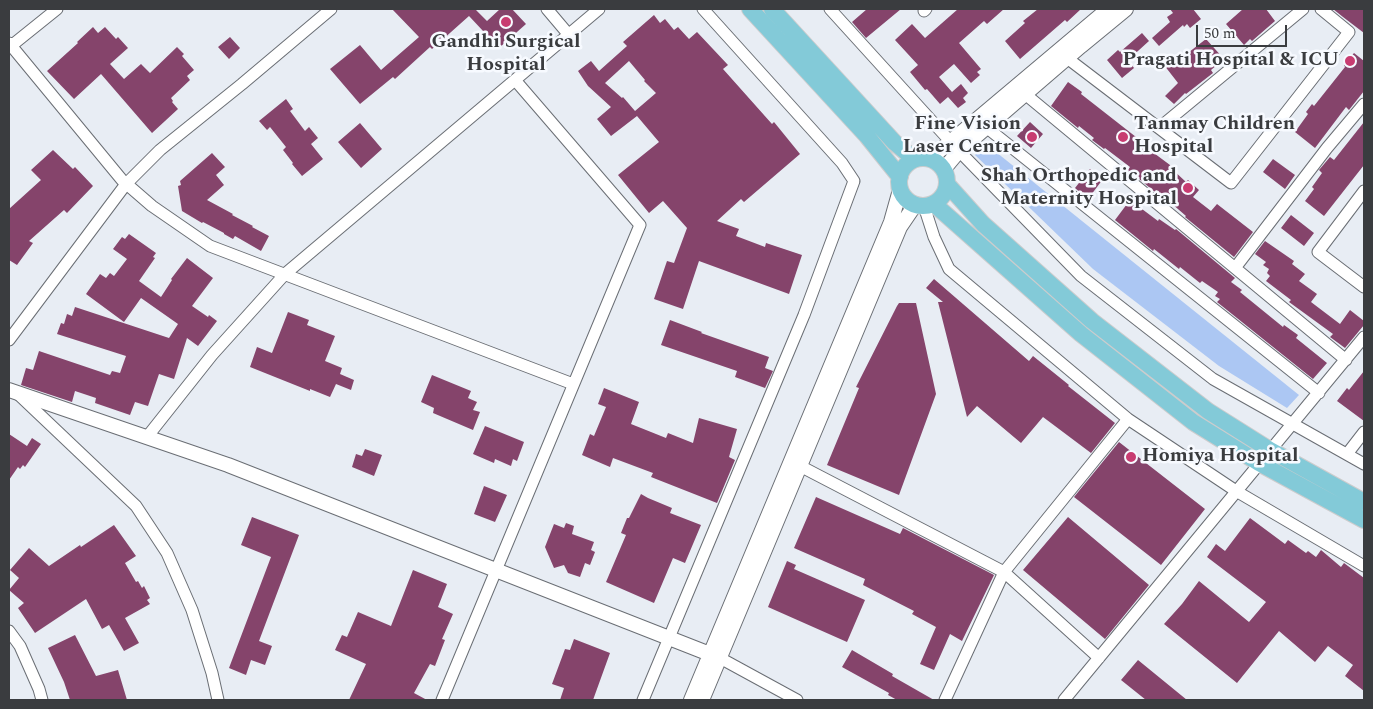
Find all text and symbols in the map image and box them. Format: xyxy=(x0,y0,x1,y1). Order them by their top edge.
marker: Gandhi Surgical Hospital xyxy=(499,15,513,29)
scale bar xyxy=(1198,15,1289,47)
text: 50 m xyxy=(1204,22,1236,45)
place label: Gandhi Surgical Hospital xyxy=(431,31,581,78)
place label: Pragati Hospital & ICU xyxy=(1122,49,1339,73)
marker: Pragati Hospital & ICU xyxy=(1343,54,1357,68)
place label: Fine Vision Laser Centre xyxy=(903,113,1021,160)
place label: Tanmay Children Hospital xyxy=(1134,113,1295,160)
marker: Fine Vision Laser Centre xyxy=(1025,130,1039,144)
marker: Tanmay Children Hospital xyxy=(1116,130,1130,144)
place label: Shah Orthopedic and Maternity Hospital xyxy=(981,165,1177,212)
marker: Shah Orthopedic and Maternity Hospital xyxy=(1181,181,1195,195)
place label: Homiya Hospital xyxy=(1142,445,1299,469)
marker: Homiya Hospital xyxy=(1124,450,1138,464)

